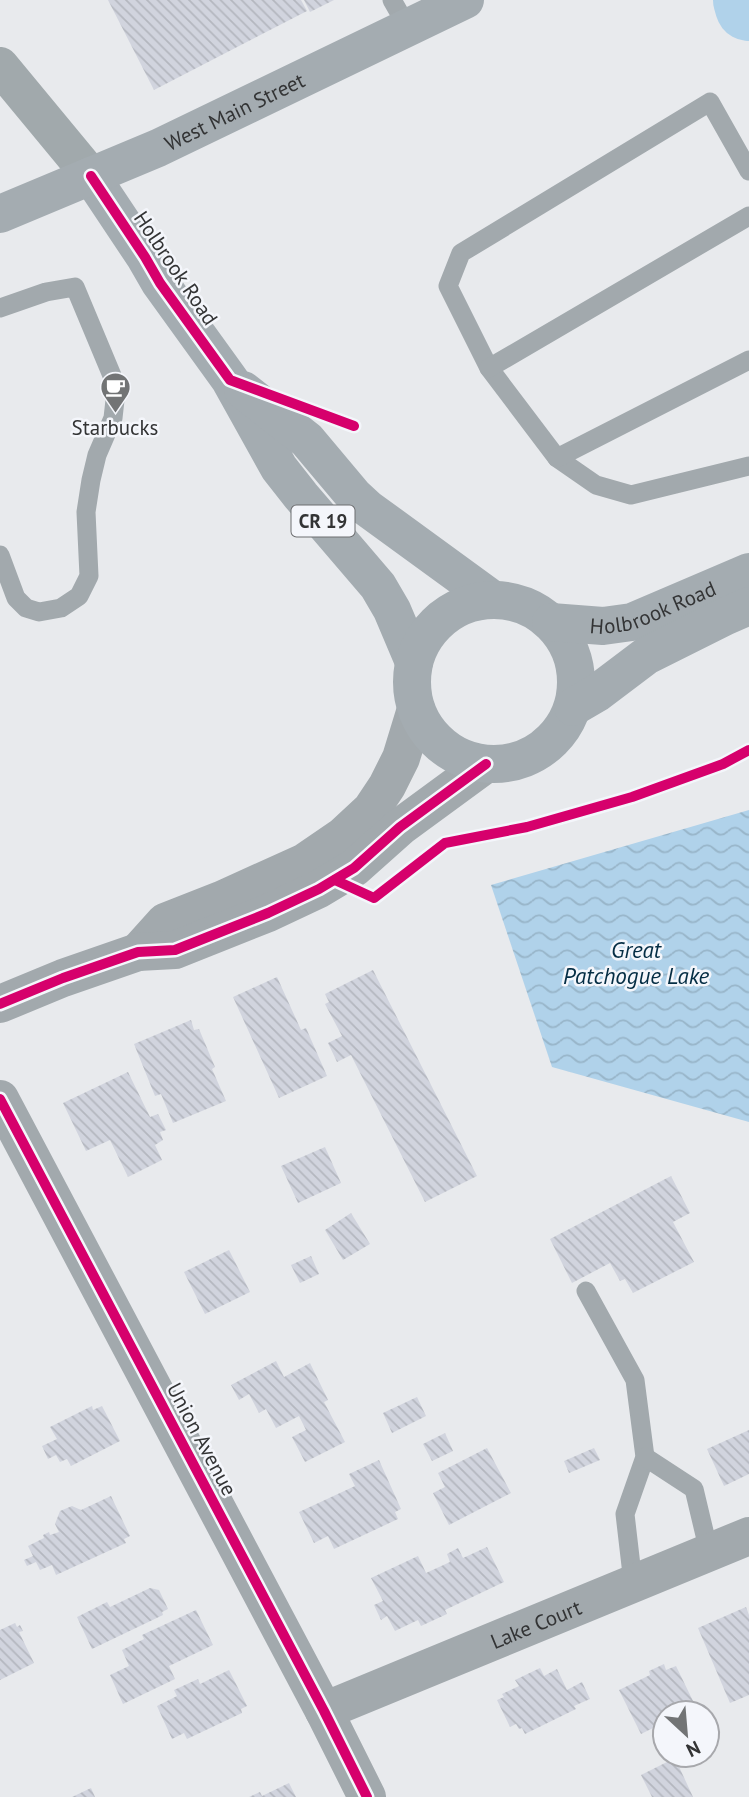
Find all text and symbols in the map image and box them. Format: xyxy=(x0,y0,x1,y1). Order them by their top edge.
street label: West Main Street xyxy=(160,66,309,156)
street label: Holbrook Road xyxy=(128,206,224,330)
cafe icon: Starbucks xyxy=(98,370,132,414)
place label: Starbucks xyxy=(72,414,158,441)
road number: CR 19 xyxy=(292,506,354,536)
street label: Holbrook Road xyxy=(589,574,720,640)
water label: Great Patchogue Lake xyxy=(563,935,709,990)
street label: Union Avenue xyxy=(161,1378,243,1500)
street label: Lake Court xyxy=(486,1593,585,1655)
north arrow xyxy=(651,1699,721,1769)
text: N xyxy=(683,1736,704,1763)

